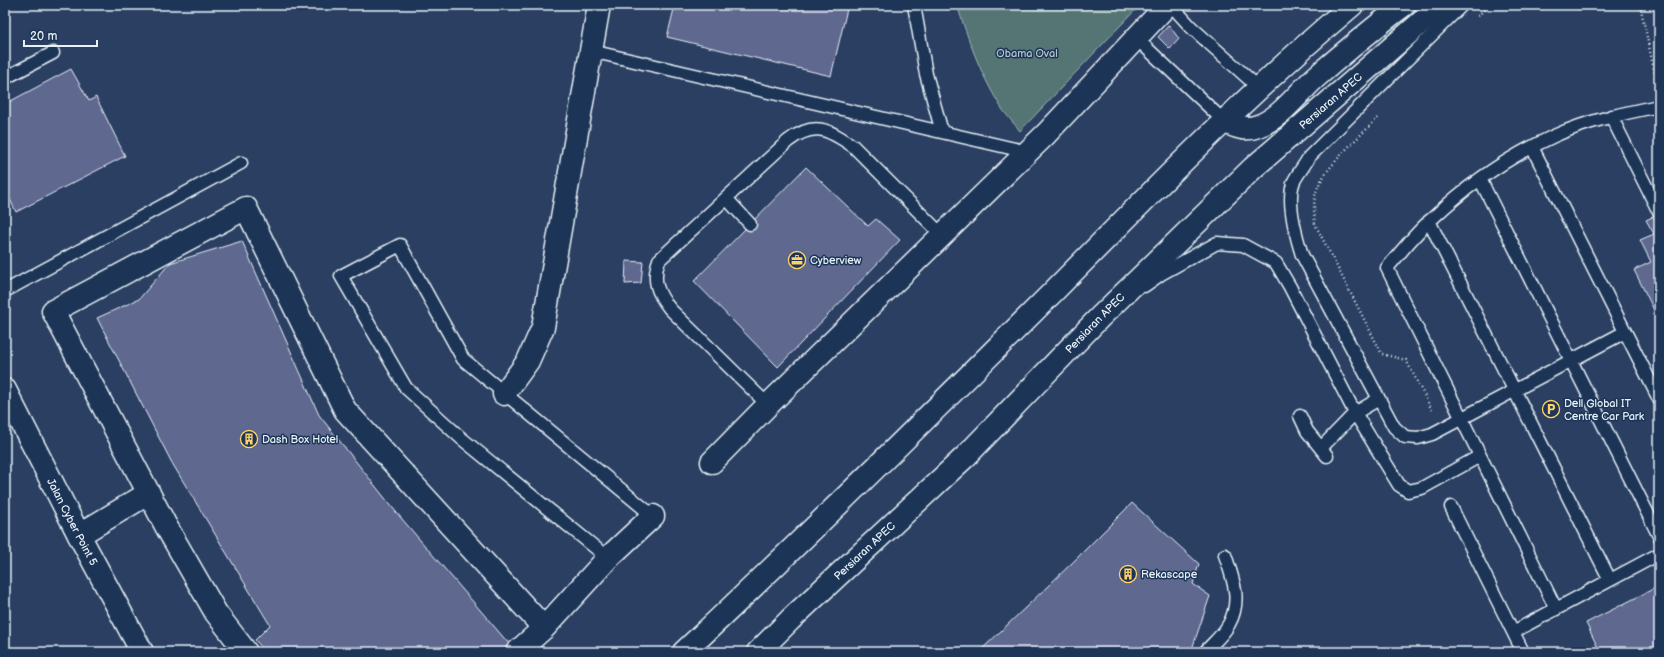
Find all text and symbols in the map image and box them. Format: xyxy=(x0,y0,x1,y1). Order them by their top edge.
scale bar xyxy=(24,22,97,48)
text: 20 m xyxy=(30,29,57,44)
park label: Obama Oval xyxy=(996,47,1058,60)
street label: Persiaran APEC xyxy=(1296,70,1365,132)
office icon: Cyberview xyxy=(787,250,807,270)
place label: Cyberview xyxy=(810,254,862,267)
street label: Persiaran APEC xyxy=(1062,290,1127,356)
place label: Dell Global IT Centre Car Park xyxy=(1564,397,1645,423)
parking icon: Dell Global IT Centre Car Park xyxy=(1541,399,1561,419)
building icon: Dash Box Hotel xyxy=(239,429,259,449)
place label: Dash Box Hotel xyxy=(262,433,338,446)
street label: Jalan Cyber Point 5 xyxy=(45,476,101,567)
street label: Persiaran APEC xyxy=(831,519,898,582)
building icon: Rekascape xyxy=(1118,564,1138,584)
place label: Rekascape xyxy=(1141,568,1198,581)

